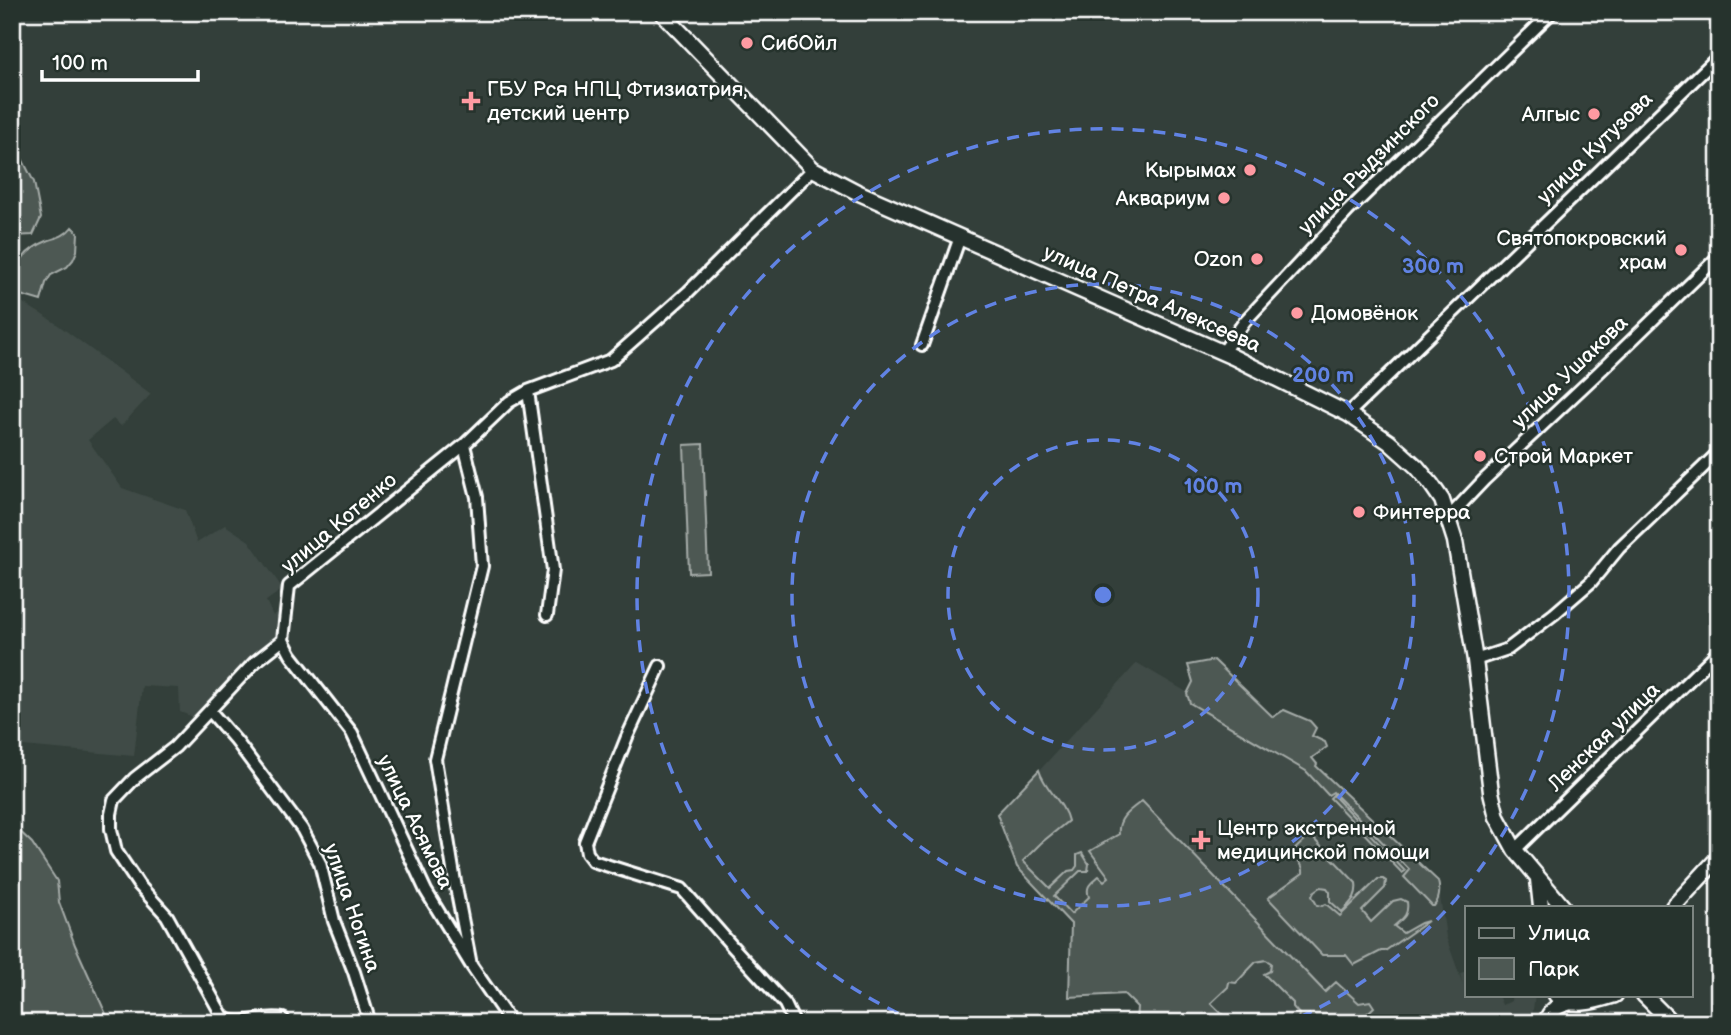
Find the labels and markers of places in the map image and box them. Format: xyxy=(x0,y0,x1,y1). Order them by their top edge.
place label: СибОйл xyxy=(761,31,837,56)
marker: СибОйл xyxy=(739,35,755,51)
place label: ГБУ Рся НПЦ Фтизиатрия, детский центр xyxy=(487,77,747,126)
marker: ГБУ Рся НПЦ Фтизиатрия, детский центр xyxy=(461,91,481,111)
place label: Алгыс xyxy=(1521,102,1580,127)
marker: Алгыс xyxy=(1586,106,1602,122)
place label: Кырымах xyxy=(1145,158,1236,183)
marker: Кырымах xyxy=(1242,162,1258,178)
place label: Аквариум xyxy=(1115,186,1210,211)
marker: Аквариум xyxy=(1216,190,1232,206)
place label: Святопокровский храм xyxy=(1497,226,1667,275)
marker: Святопокровский храм xyxy=(1673,242,1689,258)
place label: Ozon xyxy=(1194,247,1243,272)
marker: Ozon xyxy=(1249,251,1265,267)
place label: Домовёнок xyxy=(1311,301,1418,326)
marker: Домовёнок xyxy=(1289,305,1305,321)
place label: Строй Маркет xyxy=(1494,444,1633,469)
marker: Строй Маркет xyxy=(1472,448,1488,464)
place label: Финтерра xyxy=(1373,500,1471,525)
marker: Финтерра xyxy=(1351,504,1367,520)
centre of rings xyxy=(1091,583,1115,607)
place label: Центр экстренной медицинской помощи xyxy=(1217,816,1430,865)
marker: Центр экстренной медицинской помощи xyxy=(1191,830,1211,850)

